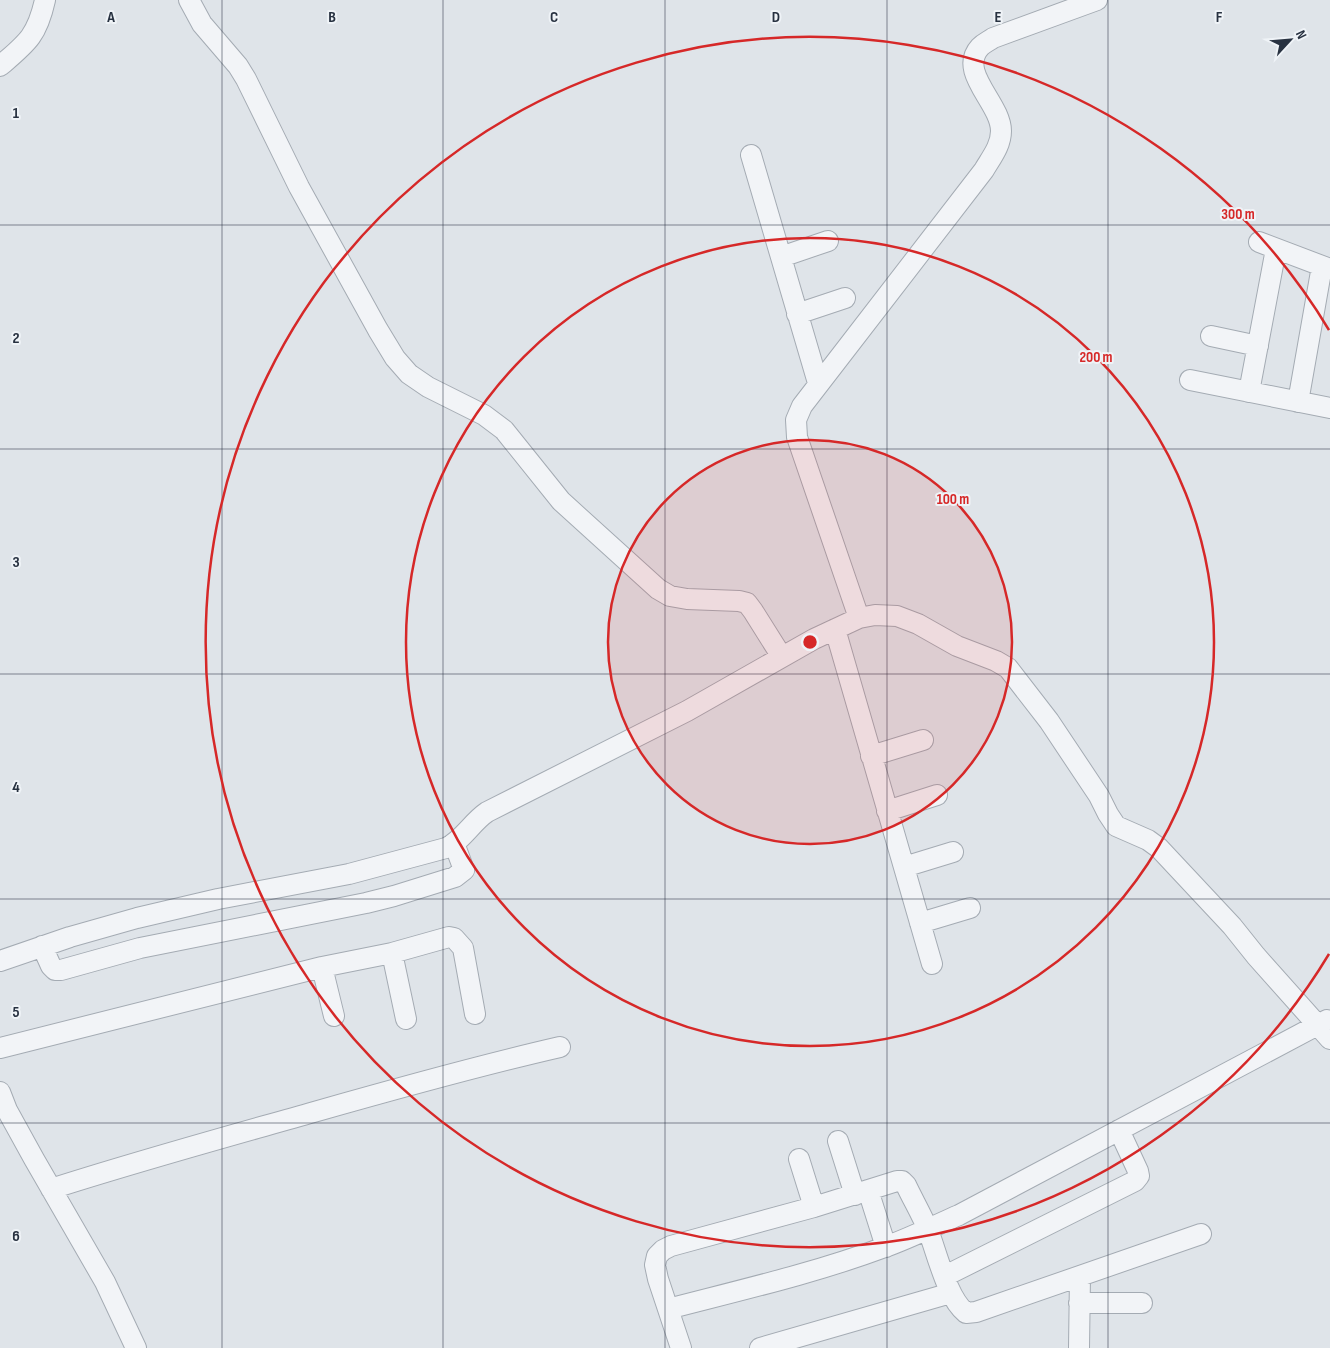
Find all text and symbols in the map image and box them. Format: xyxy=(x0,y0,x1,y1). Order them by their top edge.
text: A xyxy=(106,8,115,27)
text: B xyxy=(328,8,336,27)
text: C xyxy=(550,8,558,27)
text: D xyxy=(772,8,780,27)
text: E xyxy=(995,8,1002,27)
text: F xyxy=(1216,8,1223,27)
north arrow xyxy=(1265,15,1315,65)
text: N xyxy=(1292,27,1311,42)
text: 1 xyxy=(13,104,20,123)
text: 300 m xyxy=(1221,205,1255,224)
text: 2 xyxy=(12,329,20,348)
text: 200 m xyxy=(1079,348,1113,367)
text: 100 m xyxy=(937,490,969,509)
text: 3 xyxy=(12,553,20,572)
centre of rings xyxy=(801,633,819,651)
text: 4 xyxy=(12,778,20,797)
text: 5 xyxy=(12,1003,20,1022)
text: 6 xyxy=(12,1227,20,1246)

